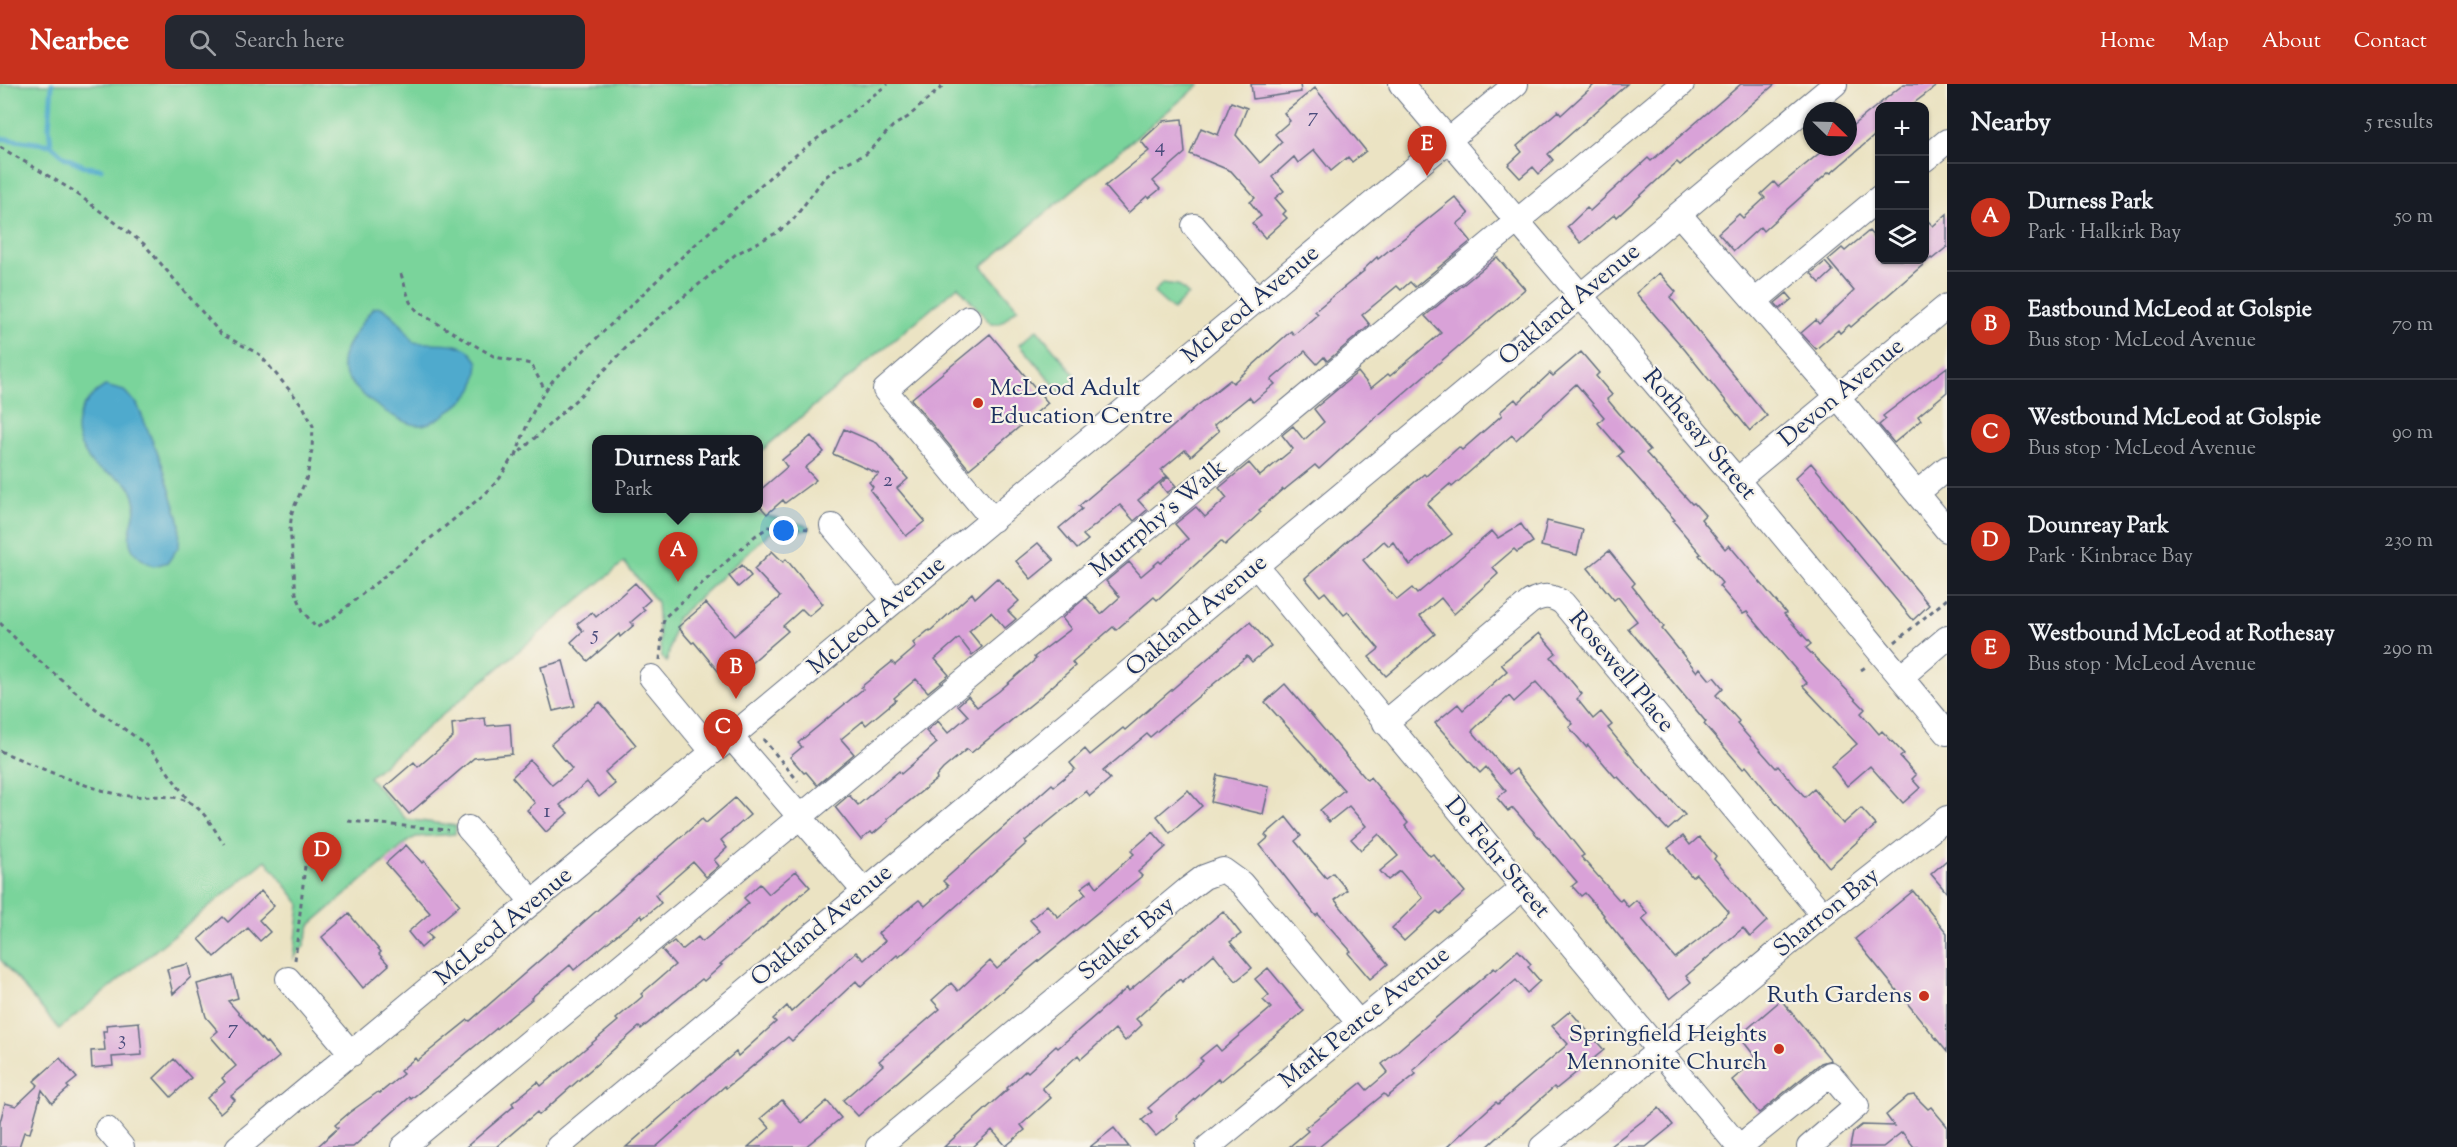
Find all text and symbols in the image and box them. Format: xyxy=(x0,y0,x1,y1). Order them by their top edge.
search box xyxy=(165,15,585,69)
text: Nearbee xyxy=(30,22,129,62)
icon: search xyxy=(186,26,219,59)
text: Search here xyxy=(234,26,345,58)
text: Home xyxy=(2100,27,2155,57)
text: Map xyxy=(2188,27,2229,57)
text: About xyxy=(2262,27,2321,57)
text: Contact xyxy=(2354,27,2427,57)
house number: 7 xyxy=(1308,102,1319,132)
north arrow xyxy=(1803,102,1857,156)
map controls xyxy=(1875,102,1929,264)
button: + xyxy=(1875,102,1929,156)
text: Nearby xyxy=(1971,105,2051,142)
text: 5 results xyxy=(2366,109,2433,138)
pin: E xyxy=(1408,126,1446,176)
house number: 4 xyxy=(1155,132,1165,162)
button: − xyxy=(1875,156,1929,210)
text: Durness Park xyxy=(2028,187,2153,219)
text: A xyxy=(1982,203,1999,232)
text: 50 m xyxy=(2395,203,2433,232)
button: layers xyxy=(1875,210,1929,264)
text: Park · Halkirk Bay xyxy=(2028,219,2181,248)
street label: Oakland Avenue xyxy=(1492,236,1648,374)
street label: McLeod Avenue xyxy=(1175,237,1327,373)
text: Eastbound McLeod at Golspie xyxy=(2028,295,2312,327)
text: B xyxy=(1984,311,1997,340)
text: 70 m xyxy=(2392,311,2433,340)
text: Bus stop · McLeod Avenue xyxy=(2028,327,2256,356)
street label: Devon Avenue xyxy=(1772,330,1912,456)
street label: Rothesay Street xyxy=(1634,362,1764,508)
place label: McLeod Adult Education Centre xyxy=(990,372,1173,434)
marker: McLeod Adult Education Centre xyxy=(971,396,985,410)
text: Westbound McLeod at Golspie xyxy=(2028,403,2321,435)
text: C xyxy=(1982,419,1999,448)
text: 90 m xyxy=(2392,419,2433,448)
popup xyxy=(592,435,763,513)
text: Bus stop · McLeod Avenue xyxy=(2028,435,2256,464)
text: Durness Park xyxy=(615,444,740,476)
street label: Murrphy's Walk xyxy=(1083,452,1235,586)
house number: 2 xyxy=(883,466,893,496)
text: Park xyxy=(615,476,653,505)
text: Dounreay Park xyxy=(2028,511,2169,543)
your location xyxy=(769,516,798,545)
text: D xyxy=(1983,527,1998,556)
text: 230 m xyxy=(2384,527,2433,556)
pin: A xyxy=(658,532,698,582)
text: Park · Kinbrace Bay xyxy=(2028,543,2193,572)
street label: Oakland Avenue xyxy=(1119,547,1275,685)
street label: McLeod Avenue xyxy=(801,548,953,684)
street label: Rosewell Place xyxy=(1560,604,1682,740)
text: Westbound McLeod at Rothesay xyxy=(2028,619,2335,651)
house number: 5 xyxy=(590,620,599,650)
text: E xyxy=(1984,635,1997,664)
text: 290 m xyxy=(2383,635,2433,664)
pin: B xyxy=(716,650,756,699)
text: Bus stop · McLeod Avenue xyxy=(2028,651,2256,680)
pin: C xyxy=(704,710,742,759)
street label: De Fehr Street xyxy=(1436,790,1558,926)
house number: 1 xyxy=(543,797,551,827)
pin: D xyxy=(302,832,342,882)
street label: Oakland Avenue xyxy=(744,857,900,995)
street label: McLeod Avenue xyxy=(428,859,580,995)
street label: Sharron Bay xyxy=(1767,860,1887,966)
street label: Stalker Bay xyxy=(1072,889,1182,989)
street label: Mark Pearce Avenue xyxy=(1272,939,1458,1097)
place label: Ruth Gardens xyxy=(1767,979,1912,1013)
marker: Ruth Gardens xyxy=(1917,989,1931,1003)
house number: 7 xyxy=(228,1014,239,1044)
place label: Springfield Heights Mennonite Church xyxy=(1567,1018,1767,1080)
house number: 3 xyxy=(118,1025,126,1055)
marker: Springfield Heights Mennonite Church xyxy=(1772,1042,1786,1056)

